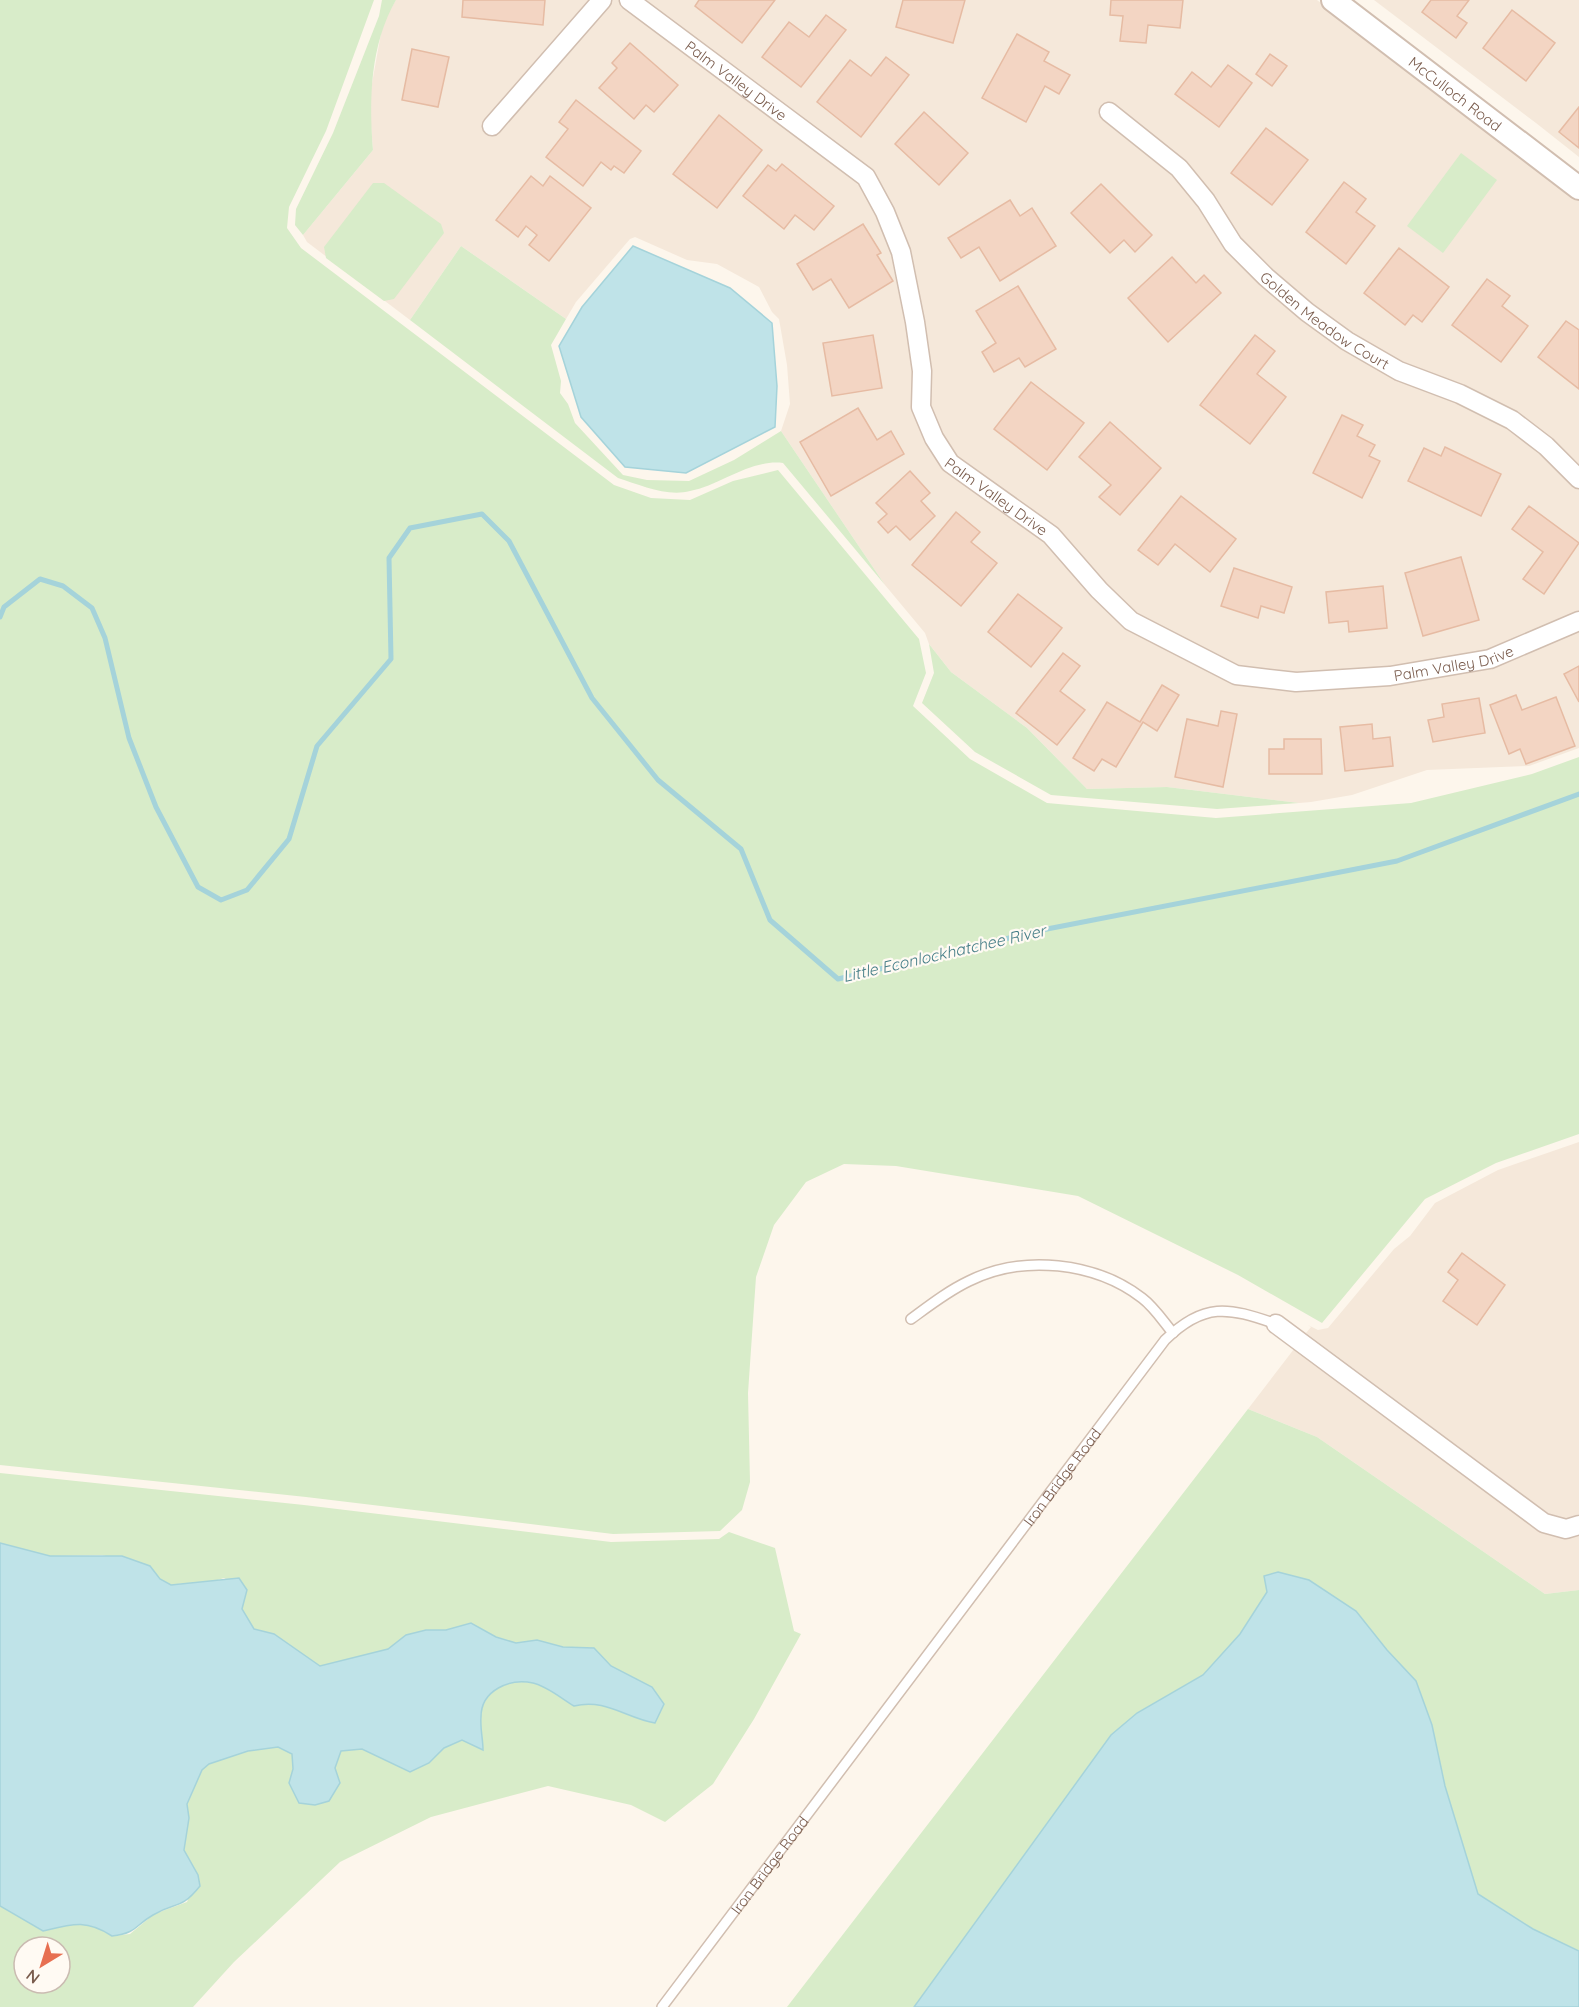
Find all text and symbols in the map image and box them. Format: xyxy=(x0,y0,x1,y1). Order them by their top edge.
street label: Palm Valley Drive xyxy=(682,36,791,124)
street label: McCulloch Road xyxy=(1405,52,1506,135)
street label: Golden Meadow Court xyxy=(1257,267,1393,373)
street label: Palm Valley Drive xyxy=(941,453,1052,539)
street label: Palm Valley Drive xyxy=(1392,641,1516,685)
water label: Little Econlockhatchee River xyxy=(841,919,1049,986)
street label: Iron Bridge Road xyxy=(1019,1424,1105,1530)
street label: Iron Bridge Road xyxy=(726,1812,812,1918)
north arrow xyxy=(12,1935,72,1995)
text: N xyxy=(22,1965,44,1988)

